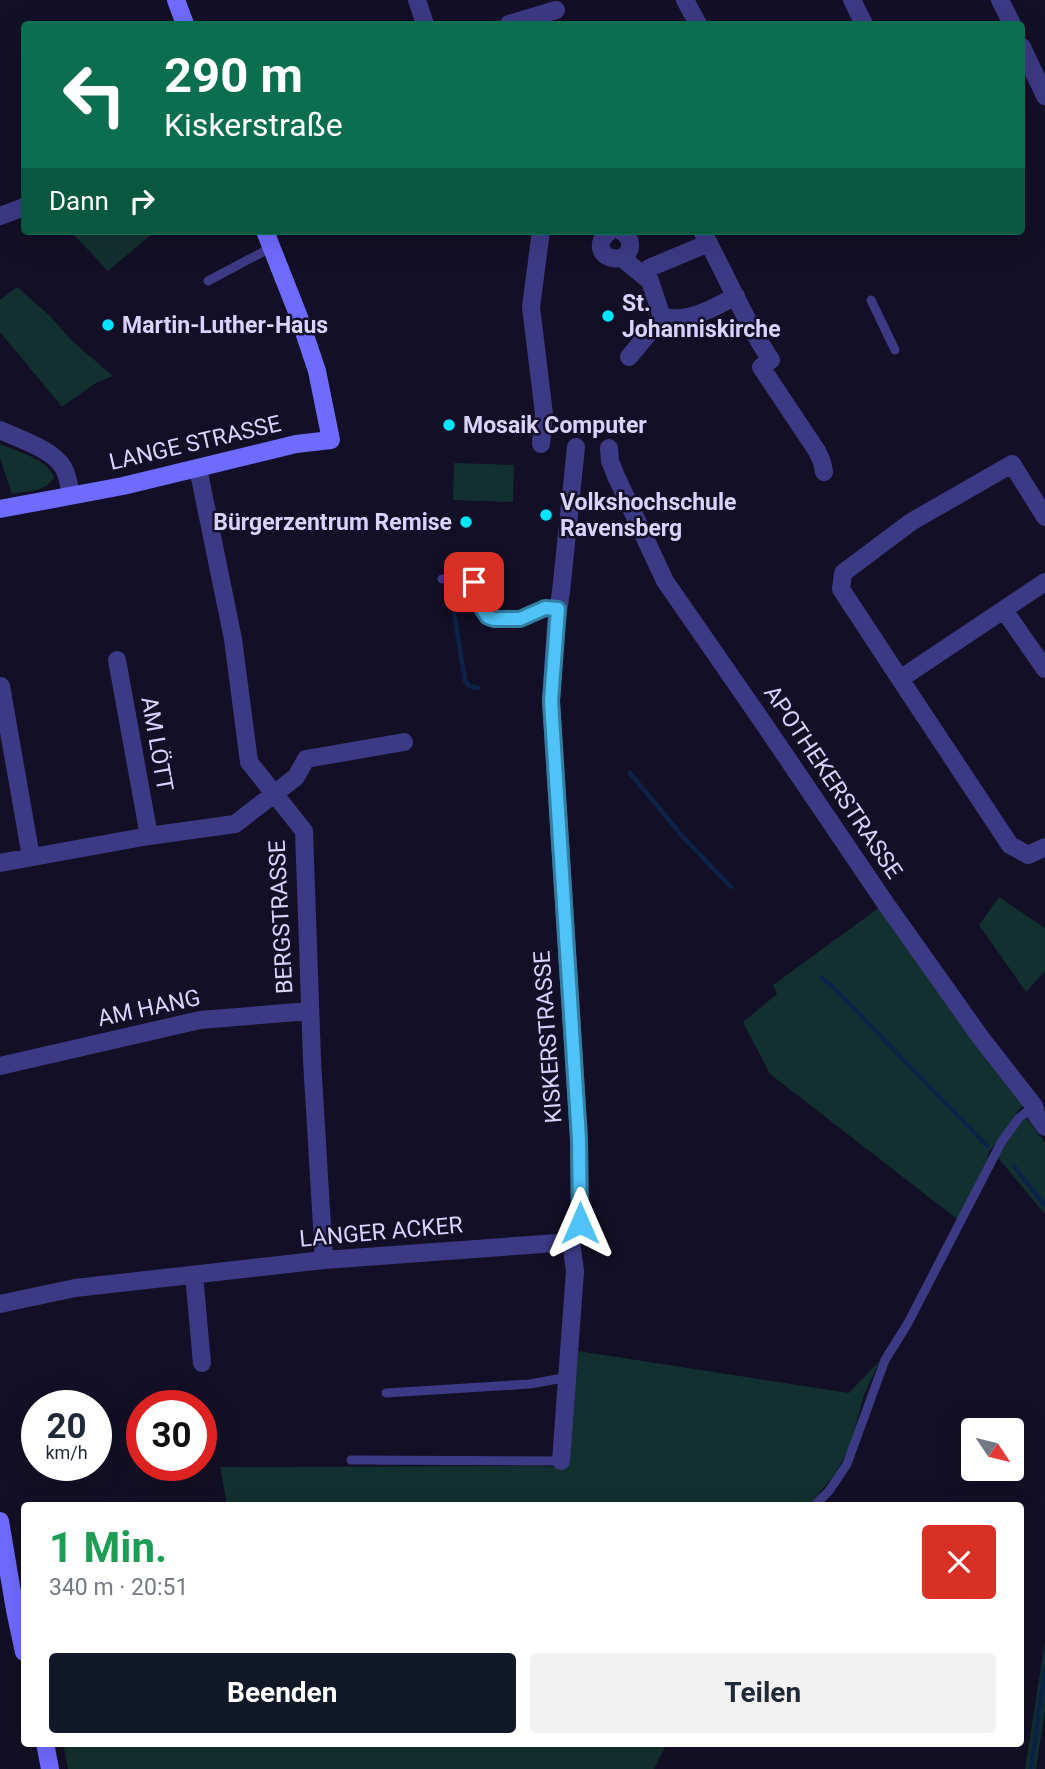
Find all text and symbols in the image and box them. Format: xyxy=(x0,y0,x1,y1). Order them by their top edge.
text: 290 m xyxy=(164,47,303,104)
icon: left xyxy=(49,49,140,140)
text: Kiskerstraße xyxy=(164,106,343,144)
icon: right xyxy=(123,182,161,220)
text: Dann xyxy=(49,186,109,216)
place label: St. Johanniskirche xyxy=(622,290,781,343)
marker: St. Johanniskirche xyxy=(600,308,616,324)
place label: Martin-Luther-Haus xyxy=(122,312,328,339)
marker: Martin-Luther-Haus xyxy=(100,317,116,333)
street label: LANGE STRASSE xyxy=(107,410,283,476)
place label: Mosaik Computer xyxy=(463,412,647,439)
marker: Mosaik Computer xyxy=(441,417,457,433)
place label: Volkshochschule Ravensberg xyxy=(560,489,736,542)
marker: Volkshochschule Ravensberg xyxy=(538,507,554,523)
place label: Bürgerzentrum Remise xyxy=(213,509,452,536)
marker: Bürgerzentrum Remise xyxy=(458,514,474,530)
pin xyxy=(444,552,504,612)
icon: arrive xyxy=(455,563,493,601)
street label: APOTHEKERSTRASSE xyxy=(758,680,908,884)
street label: AM LÖTT xyxy=(135,694,180,794)
street label: BERGSTRASSE xyxy=(263,839,299,995)
street label: KISKERSTRASSE xyxy=(529,950,567,1124)
street label: AM HANG xyxy=(95,984,203,1032)
position arrow xyxy=(543,1186,617,1260)
street label: LANGER ACKER xyxy=(298,1211,464,1253)
speed limit sign: 30 xyxy=(126,1390,217,1481)
text: 20 xyxy=(46,1406,87,1447)
north arrow xyxy=(961,1418,1024,1480)
map controls xyxy=(961,1418,1024,1481)
text: km/h xyxy=(45,1442,88,1463)
text: 1 Min. xyxy=(49,1523,167,1572)
button: close xyxy=(922,1525,996,1599)
text: 340 m · 20:51 xyxy=(49,1574,188,1601)
button: Beenden xyxy=(49,1653,516,1733)
button: Teilen xyxy=(530,1653,996,1733)

